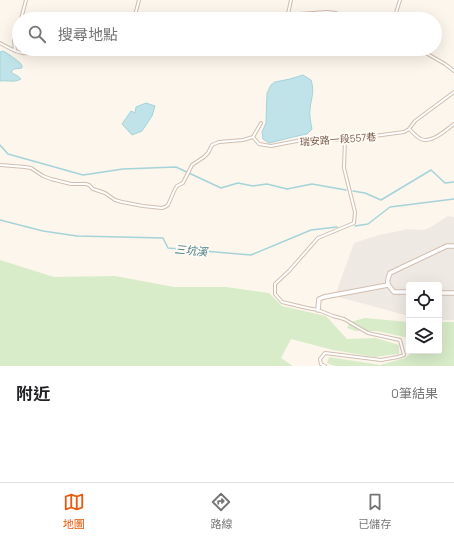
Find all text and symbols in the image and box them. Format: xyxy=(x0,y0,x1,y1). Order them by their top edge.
search box xyxy=(12,12,442,56)
icon: search xyxy=(26,23,48,45)
text: 搜尋地點 xyxy=(58,24,118,45)
street label: 瑞安路一段557巷 xyxy=(299,129,377,149)
water label: 三坑溪 xyxy=(174,241,210,259)
map controls xyxy=(406,282,442,354)
button: locate xyxy=(406,282,442,318)
button: layers xyxy=(406,318,442,354)
text: 附近 xyxy=(16,382,50,405)
text: 0筆結果 xyxy=(391,384,438,402)
tab: 地圖 xyxy=(63,491,85,531)
tab: 路線 xyxy=(210,491,232,531)
tab: 已儲存 xyxy=(358,491,391,531)

